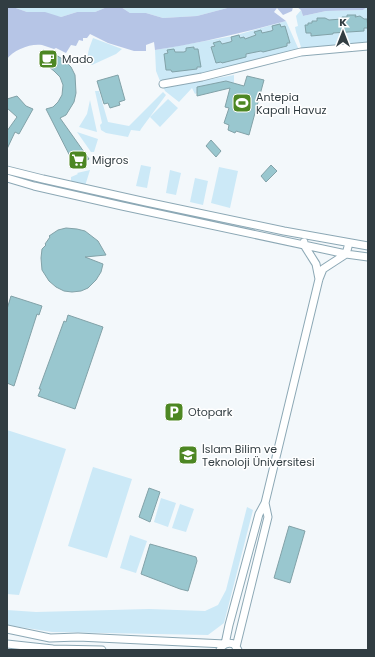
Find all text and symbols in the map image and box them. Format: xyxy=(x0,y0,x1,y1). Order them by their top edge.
north arrow xyxy=(323,12,363,52)
text: K xyxy=(339,14,347,30)
cafe icon: Mado xyxy=(37,48,59,70)
place label: Mado xyxy=(62,51,93,67)
place label: Antepia Kapalı Havuz xyxy=(256,89,327,118)
sports icon: Antepia Kapalı Havuz xyxy=(231,92,253,114)
supermarket icon: Migros xyxy=(67,149,89,171)
place label: Migros xyxy=(92,152,129,168)
parking icon: Otopark xyxy=(163,401,185,423)
place label: Otopark xyxy=(188,404,233,420)
place label: İslam Bilim ve Teknoloji Üniversitesi xyxy=(202,441,315,470)
school or university icon: İslam Bilim ve Teknoloji Üniversitesi xyxy=(177,444,199,466)

